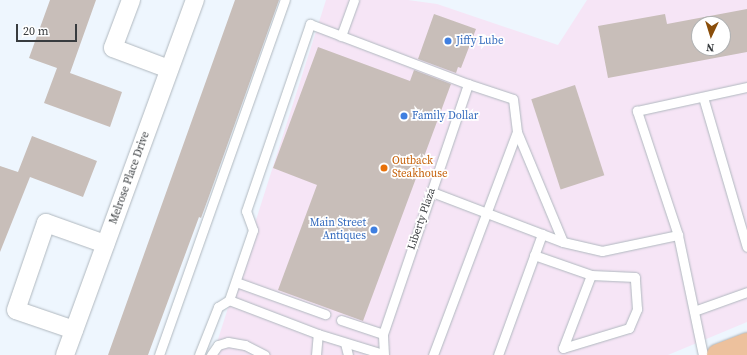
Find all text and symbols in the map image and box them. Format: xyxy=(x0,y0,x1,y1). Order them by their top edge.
scale bar xyxy=(18,16,79,42)
north arrow xyxy=(691,16,731,56)
text: 20 m xyxy=(23,23,49,39)
place label: Jiffy Lube xyxy=(456,34,503,48)
marker: Jiffy Lube xyxy=(443,36,453,46)
text: N xyxy=(706,40,715,55)
place label: Family Dollar xyxy=(412,109,478,123)
marker: Family Dollar xyxy=(399,111,409,121)
street label: Melrose Place Drive xyxy=(107,130,153,226)
place label: Outback Steakhouse xyxy=(392,155,448,181)
marker: Outback Steakhouse xyxy=(379,163,389,173)
street label: Liberty Plaza xyxy=(405,186,439,252)
place label: Main Street Antiques xyxy=(310,217,366,243)
marker: Main Street Antiques xyxy=(369,225,379,235)

